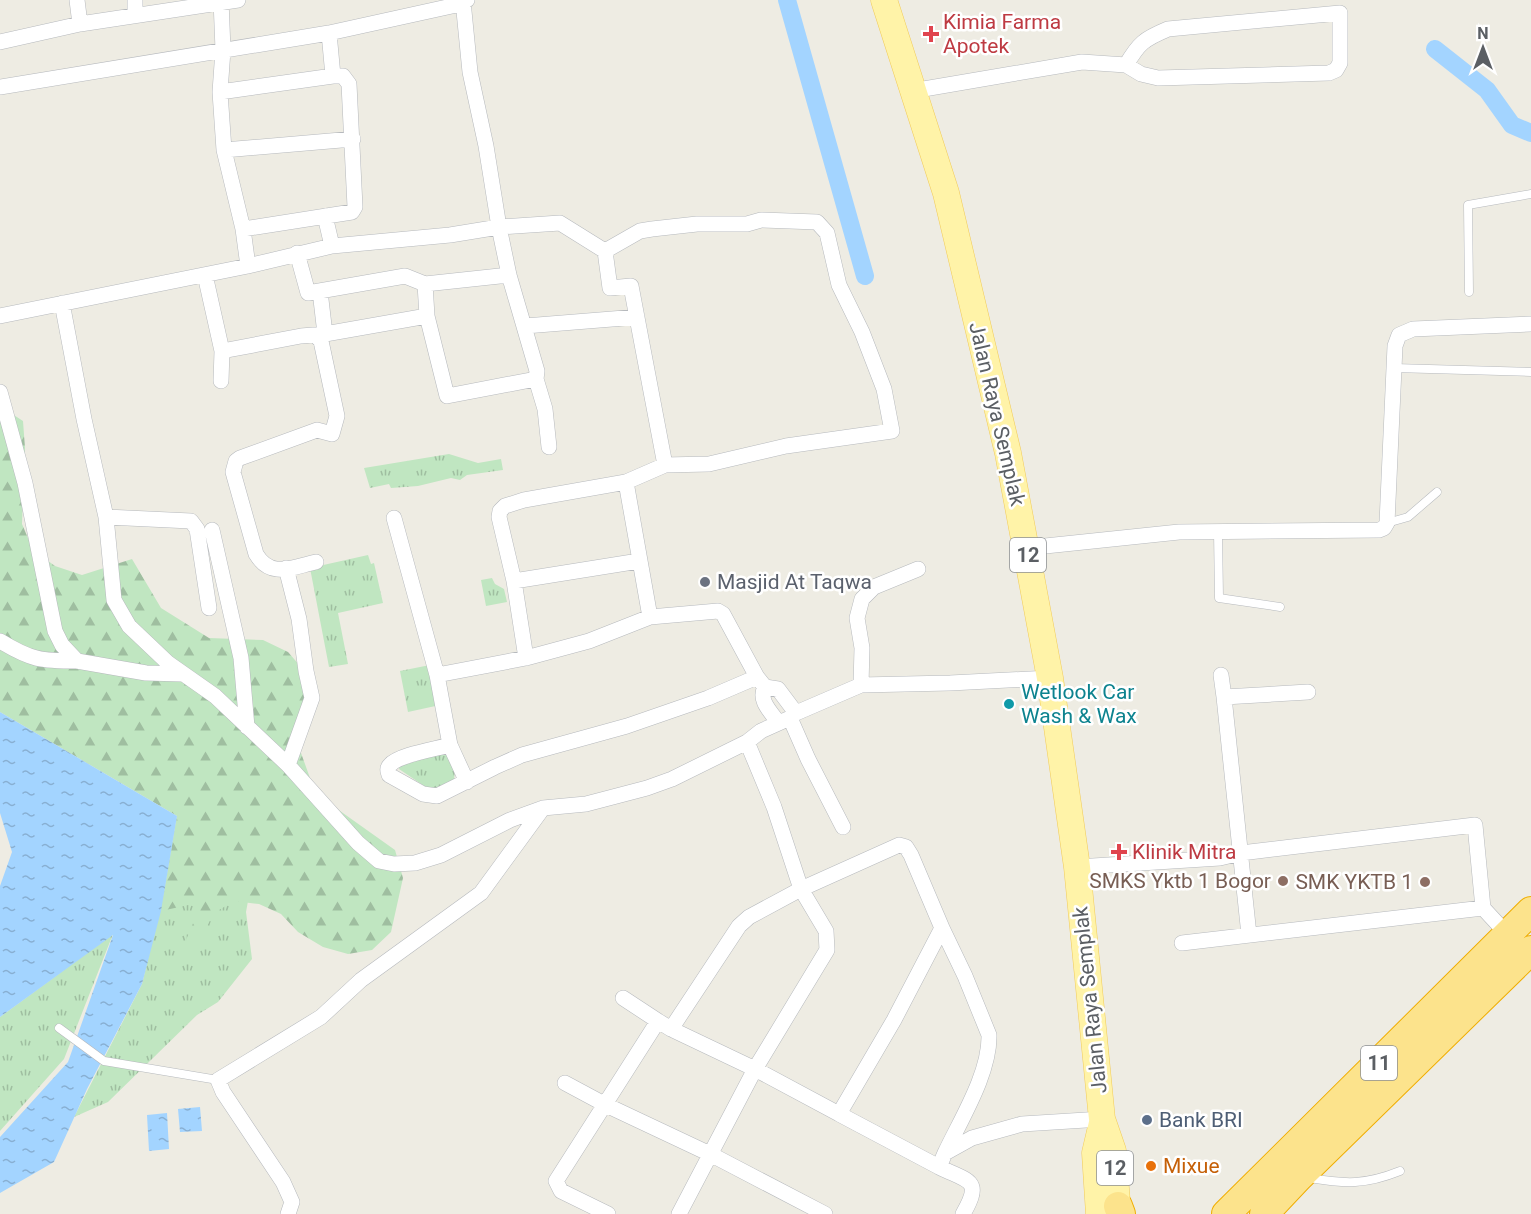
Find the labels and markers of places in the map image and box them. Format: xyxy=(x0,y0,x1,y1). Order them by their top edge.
place label: Kimia Farma Apotek xyxy=(943,10,1061,58)
marker: Kimia Farma Apotek xyxy=(924,27,938,41)
place label: Masjid At Taqwa xyxy=(717,570,872,594)
marker: Masjid At Taqwa xyxy=(698,575,712,589)
place label: Wetlook Car Wash & Wax xyxy=(1021,680,1137,728)
marker: Wetlook Car Wash & Wax xyxy=(1002,697,1016,711)
place label: Klinik Mitra xyxy=(1132,840,1236,864)
marker: Klinik Mitra xyxy=(1110,843,1128,861)
place label: SMKS Yktb 1 Bogor xyxy=(1089,869,1271,893)
place label: SMK YKTB 1 xyxy=(1295,870,1413,894)
marker: SMKS Yktb 1 Bogor xyxy=(1276,874,1290,888)
marker: SMK YKTB 1 xyxy=(1418,875,1432,889)
place label: Bank BRI xyxy=(1159,1108,1243,1132)
marker: Bank BRI xyxy=(1140,1113,1154,1127)
place label: Mixue xyxy=(1163,1154,1220,1178)
marker: Mixue xyxy=(1144,1159,1158,1173)

